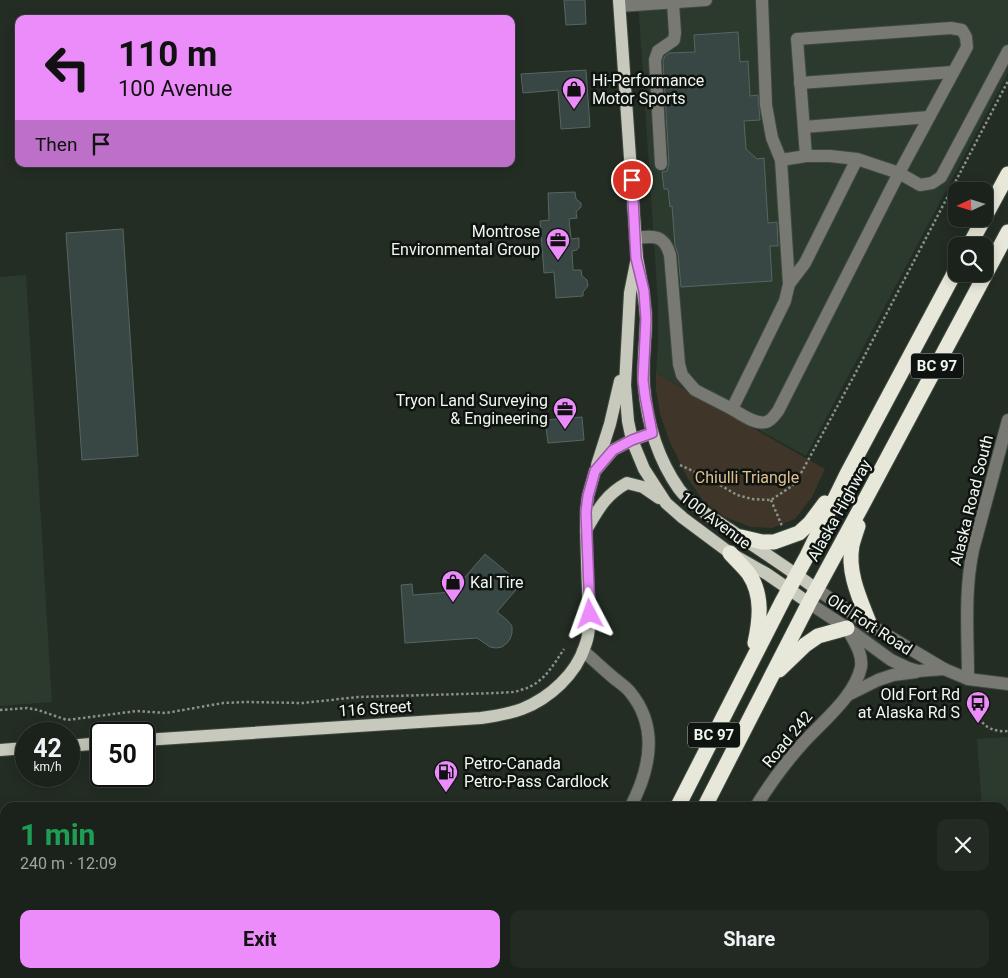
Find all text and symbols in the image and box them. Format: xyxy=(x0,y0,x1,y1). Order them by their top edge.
text: 110 m xyxy=(118,34,217,75)
icon: left xyxy=(35,35,100,100)
place label: Hi-Performance Motor Sports xyxy=(592,71,704,108)
text: 100 Avenue xyxy=(118,76,233,101)
shop icon: Hi-Performance Motor Sports xyxy=(561,76,587,110)
icon: arrive xyxy=(87,130,115,158)
text: Then xyxy=(35,133,77,156)
pin xyxy=(611,159,653,201)
icon: arrive xyxy=(618,166,646,194)
north arrow xyxy=(948,182,992,228)
map controls xyxy=(948,182,993,282)
place label: Montrose Environmental Group xyxy=(391,222,540,259)
office icon: Montrose Environmental Group xyxy=(545,227,571,261)
button: search xyxy=(948,237,993,282)
road number: BC 97 xyxy=(911,354,963,378)
place label: Tryon Land Surveying & Engineering xyxy=(396,391,548,428)
office icon: Tryon Land Surveying & Engineering xyxy=(552,396,578,430)
street label: Alaska Road South xyxy=(946,433,997,568)
street label: Alaska Highway xyxy=(804,456,875,564)
park label: Chiulli Triangle xyxy=(695,468,799,487)
street label: 100 Avenue xyxy=(677,488,755,553)
shop icon: Kal Tire xyxy=(440,569,466,603)
place label: Kal Tire xyxy=(470,573,523,592)
position arrow xyxy=(563,587,615,639)
street label: Old Fort Road xyxy=(824,590,916,659)
place label: Old Fort Rd at Alaska Rd S xyxy=(858,685,960,722)
bus stop icon: Old Fort Rd at Alaska Rd S xyxy=(965,690,991,724)
street label: 116 Street xyxy=(338,696,412,721)
street label: Road 242 xyxy=(758,707,816,771)
speed limit sign: 50 xyxy=(90,722,155,787)
road number: BC 97 xyxy=(688,722,740,748)
text: 42 xyxy=(33,734,62,763)
place label: Petro-Canada Petro-Pass Cardlock xyxy=(464,754,610,791)
fuel station icon: Petro-Canada Petro-Pass Cardlock xyxy=(433,759,459,793)
text: km/h xyxy=(33,760,62,774)
text: 1 min xyxy=(20,817,95,852)
button: close xyxy=(937,819,989,871)
text: 240 m · 12:09 xyxy=(20,854,117,873)
button: Exit xyxy=(20,910,500,968)
button: Share xyxy=(510,910,989,968)

